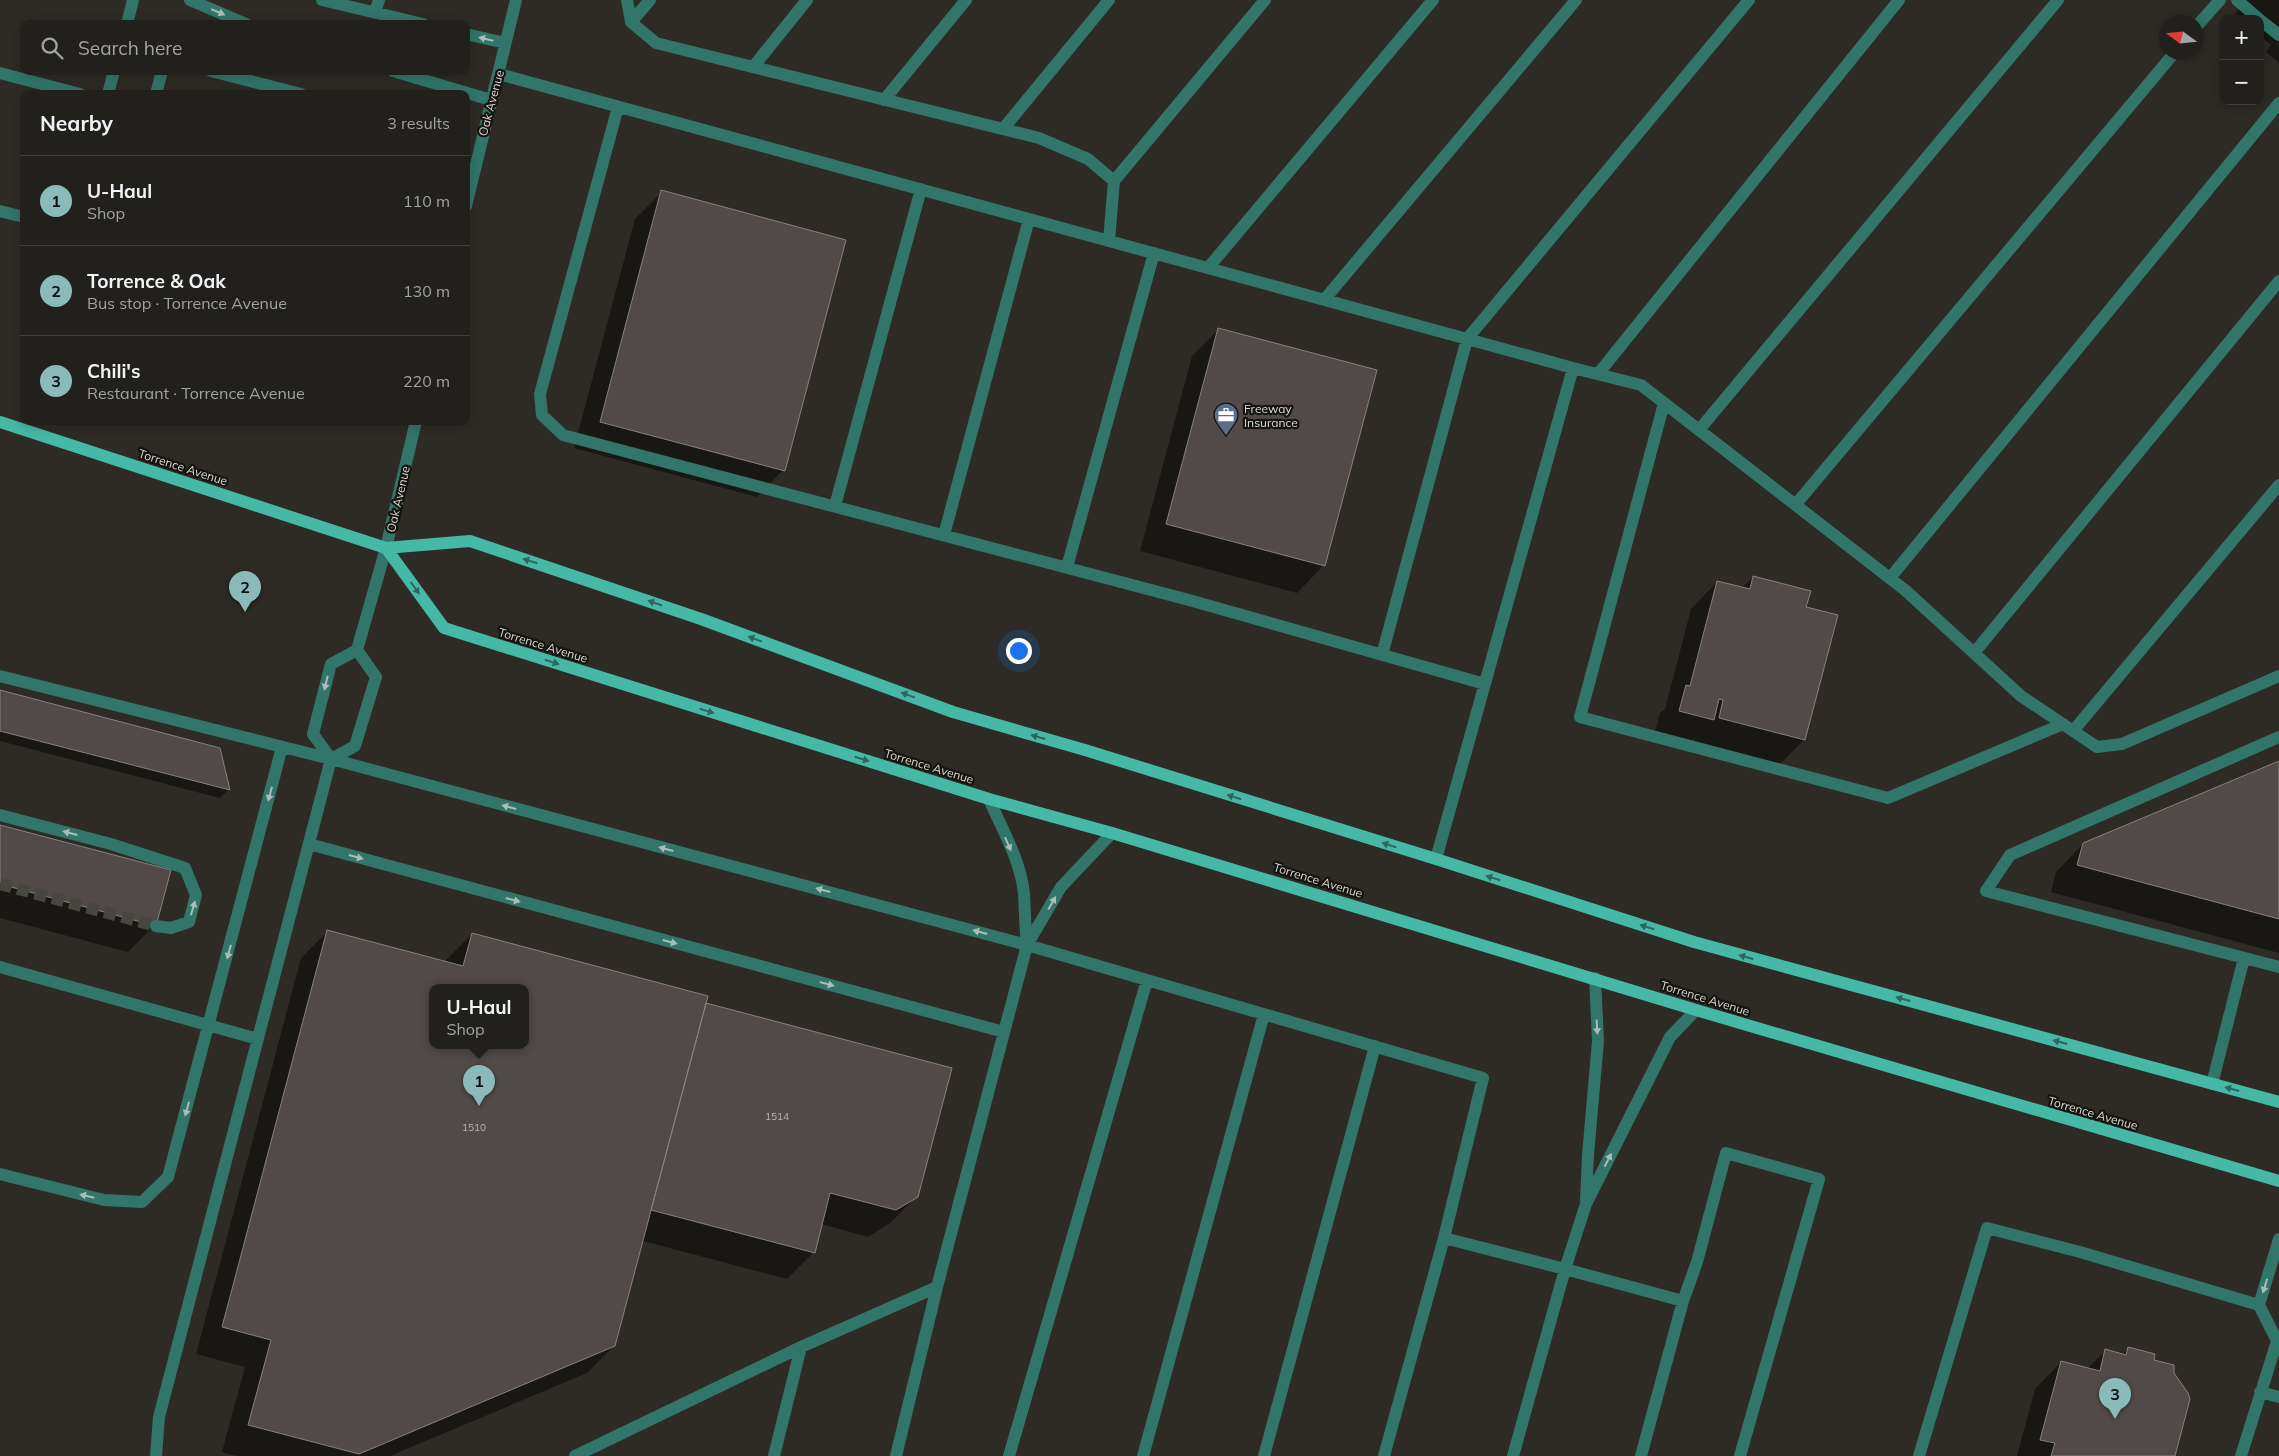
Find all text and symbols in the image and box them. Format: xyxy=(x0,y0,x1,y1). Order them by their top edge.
one-way arrow xyxy=(211,8,225,16)
north arrow xyxy=(2159,15,2204,60)
map controls xyxy=(2219,15,2264,105)
button: + xyxy=(2219,15,2264,60)
search box xyxy=(20,20,470,75)
icon: search xyxy=(38,34,66,62)
one-way arrow xyxy=(478,35,493,43)
text: Search here xyxy=(78,36,182,60)
button: − xyxy=(2219,60,2264,105)
street label: Oak Avenue xyxy=(475,68,507,138)
text: Nearby xyxy=(40,110,113,136)
text: 3 results xyxy=(387,113,450,133)
text: U-Haul xyxy=(87,179,152,203)
text: 1 xyxy=(51,191,61,211)
text: 110 m xyxy=(403,191,450,211)
text: Shop xyxy=(87,203,125,223)
text: Torrence & Oak xyxy=(87,269,226,293)
text: 2 xyxy=(51,281,61,301)
text: 130 m xyxy=(403,281,450,301)
text: Bus stop · Torrence Avenue xyxy=(87,293,287,313)
text: Chili's xyxy=(87,359,141,383)
text: 3 xyxy=(51,371,61,391)
text: 220 m xyxy=(403,371,450,391)
text: Restaurant · Torrence Avenue xyxy=(87,383,305,403)
place label: Freeway Insurance xyxy=(1244,401,1298,430)
office icon: Freeway Insurance xyxy=(1213,402,1239,436)
street label: Torrence Avenue xyxy=(137,446,229,488)
street label: Oak Avenue xyxy=(383,464,413,534)
one-way arrow xyxy=(522,557,537,564)
pin: 2 xyxy=(229,571,261,612)
one-way arrow xyxy=(410,581,420,595)
one-way arrow xyxy=(647,599,662,607)
street label: Torrence Avenue xyxy=(496,624,590,666)
one-way arrow xyxy=(747,635,762,643)
your location xyxy=(1006,638,1032,664)
one-way arrow xyxy=(544,658,559,666)
one-way arrow xyxy=(322,675,330,690)
one-way arrow xyxy=(900,691,915,699)
one-way arrow xyxy=(699,707,714,715)
one-way arrow xyxy=(1030,732,1045,740)
street label: Torrence Avenue xyxy=(882,745,976,787)
one-way arrow xyxy=(854,756,869,764)
one-way arrow xyxy=(266,787,274,802)
one-way arrow xyxy=(1226,792,1241,800)
one-way arrow xyxy=(501,802,516,810)
one-way arrow xyxy=(62,829,77,837)
one-way arrow xyxy=(1005,837,1013,851)
one-way arrow xyxy=(1382,840,1397,848)
one-way arrow xyxy=(658,844,673,852)
one-way arrow xyxy=(349,853,364,861)
street label: Torrence Avenue xyxy=(1271,859,1365,901)
one-way arrow xyxy=(1485,873,1500,881)
one-way arrow xyxy=(815,886,830,894)
one-way arrow xyxy=(506,896,521,904)
one-way arrow xyxy=(1047,896,1056,909)
one-way arrow xyxy=(189,900,197,915)
one-way arrow xyxy=(1640,923,1655,931)
one-way arrow xyxy=(972,928,987,936)
one-way arrow xyxy=(662,938,678,946)
one-way arrow xyxy=(225,944,233,959)
one-way arrow xyxy=(1739,952,1754,960)
street label: Torrence Avenue xyxy=(1658,977,1752,1019)
one-way arrow xyxy=(819,981,834,989)
popup xyxy=(429,984,529,1049)
text: U-Haul xyxy=(446,995,512,1019)
one-way arrow xyxy=(1895,995,1910,1003)
text: Shop xyxy=(446,1019,485,1039)
one-way arrow xyxy=(1594,1019,1602,1035)
one-way arrow xyxy=(2052,1038,2067,1046)
pin: 1 xyxy=(463,1065,495,1106)
one-way arrow xyxy=(2224,1085,2239,1093)
street label: Torrence Avenue xyxy=(2046,1093,2140,1133)
one-way arrow xyxy=(183,1101,191,1116)
house number: 1514 xyxy=(765,1110,789,1123)
house number: 1510 xyxy=(462,1121,486,1134)
one-way arrow xyxy=(1604,1153,1612,1167)
one-way arrow xyxy=(80,1192,95,1200)
one-way arrow xyxy=(2261,1278,2268,1293)
pin: 3 xyxy=(2099,1378,2131,1419)

